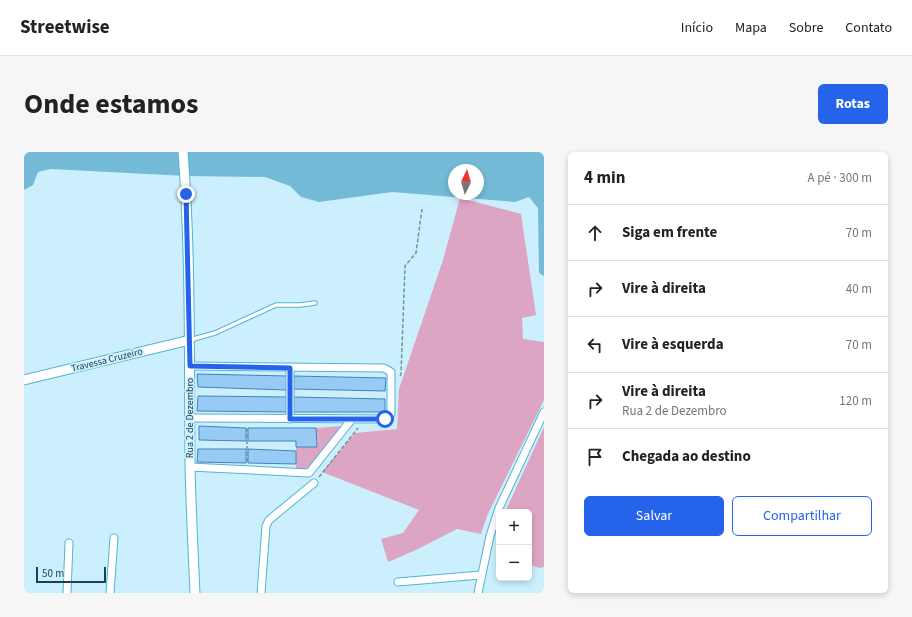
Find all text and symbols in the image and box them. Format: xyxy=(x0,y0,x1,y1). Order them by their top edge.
text: Streetwise xyxy=(20,14,110,41)
text: Início xyxy=(681,18,713,38)
text: Mapa xyxy=(735,18,767,38)
text: Sobre xyxy=(789,18,823,38)
text: Contato xyxy=(845,18,892,38)
text: Onde estamos xyxy=(24,84,198,124)
button: Rotas xyxy=(818,84,888,124)
north arrow xyxy=(448,164,484,200)
text: 4 min xyxy=(584,166,625,190)
text: A pé · 300 m xyxy=(807,169,872,187)
route end xyxy=(177,185,195,203)
icon: ahead xyxy=(584,222,606,244)
text: Siga em frente xyxy=(622,222,717,243)
text: 70 m xyxy=(846,224,872,242)
icon: right xyxy=(584,278,606,300)
text: Vire à direita xyxy=(622,278,706,299)
text: 40 m xyxy=(846,280,872,298)
icon: left xyxy=(584,334,606,356)
text: Vire à esquerda xyxy=(622,334,724,355)
text: 70 m xyxy=(846,336,872,354)
street label: Travessa Cruzeiro xyxy=(70,344,144,376)
street label: Rua 2 de Dezembro xyxy=(183,378,197,458)
text: Vire à direita xyxy=(622,381,706,402)
icon: right xyxy=(584,390,606,412)
text: 120 m xyxy=(839,392,872,410)
text: Rua 2 de Dezembro xyxy=(622,402,727,420)
route start xyxy=(376,410,394,428)
icon: arrive xyxy=(584,446,606,468)
text: Chegada ao destino xyxy=(622,446,751,467)
button: Salvar xyxy=(584,496,724,536)
button: Compartilhar xyxy=(732,496,872,536)
map controls xyxy=(496,509,532,581)
button: + xyxy=(496,509,532,545)
button: − xyxy=(496,545,532,581)
scale bar xyxy=(36,565,106,584)
text: 50 m xyxy=(42,566,64,581)

